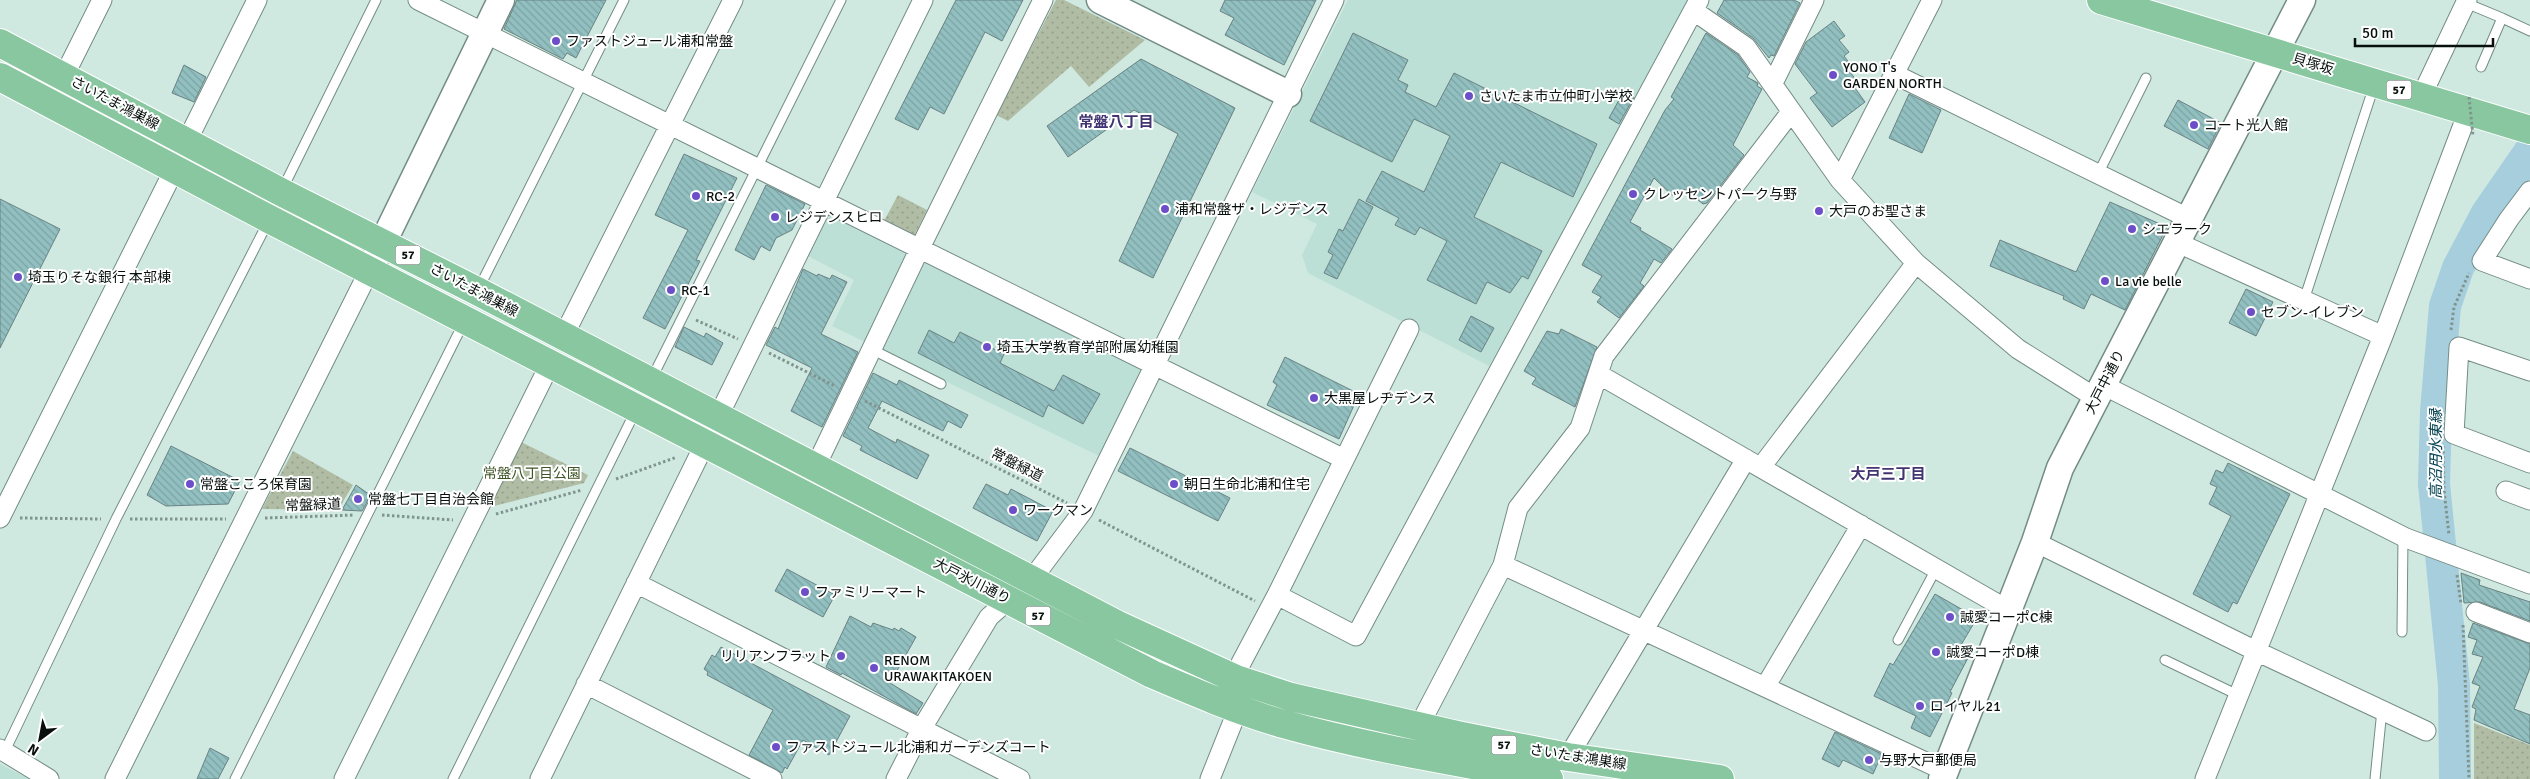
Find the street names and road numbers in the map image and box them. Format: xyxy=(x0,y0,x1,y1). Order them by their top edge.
street label: 貝塚坂 xyxy=(2290,50,2336,78)
street label: さいたま鴻巣線 xyxy=(68,73,162,133)
road number: 57 xyxy=(2386,80,2412,100)
road number: 57 xyxy=(396,246,420,264)
street label: さいたま鴻巣線 xyxy=(427,260,521,320)
street label: 大戸中通り xyxy=(2082,347,2128,417)
street label: 常盤緑道 xyxy=(988,445,1046,485)
street label: 常盤緑道 xyxy=(285,496,341,514)
street label: 大戸氷川通り xyxy=(931,554,1013,608)
road number: 57 xyxy=(1026,606,1050,626)
road number: 57 xyxy=(1492,736,1516,754)
street label: さいたま鴻巣線 xyxy=(1528,741,1628,773)

